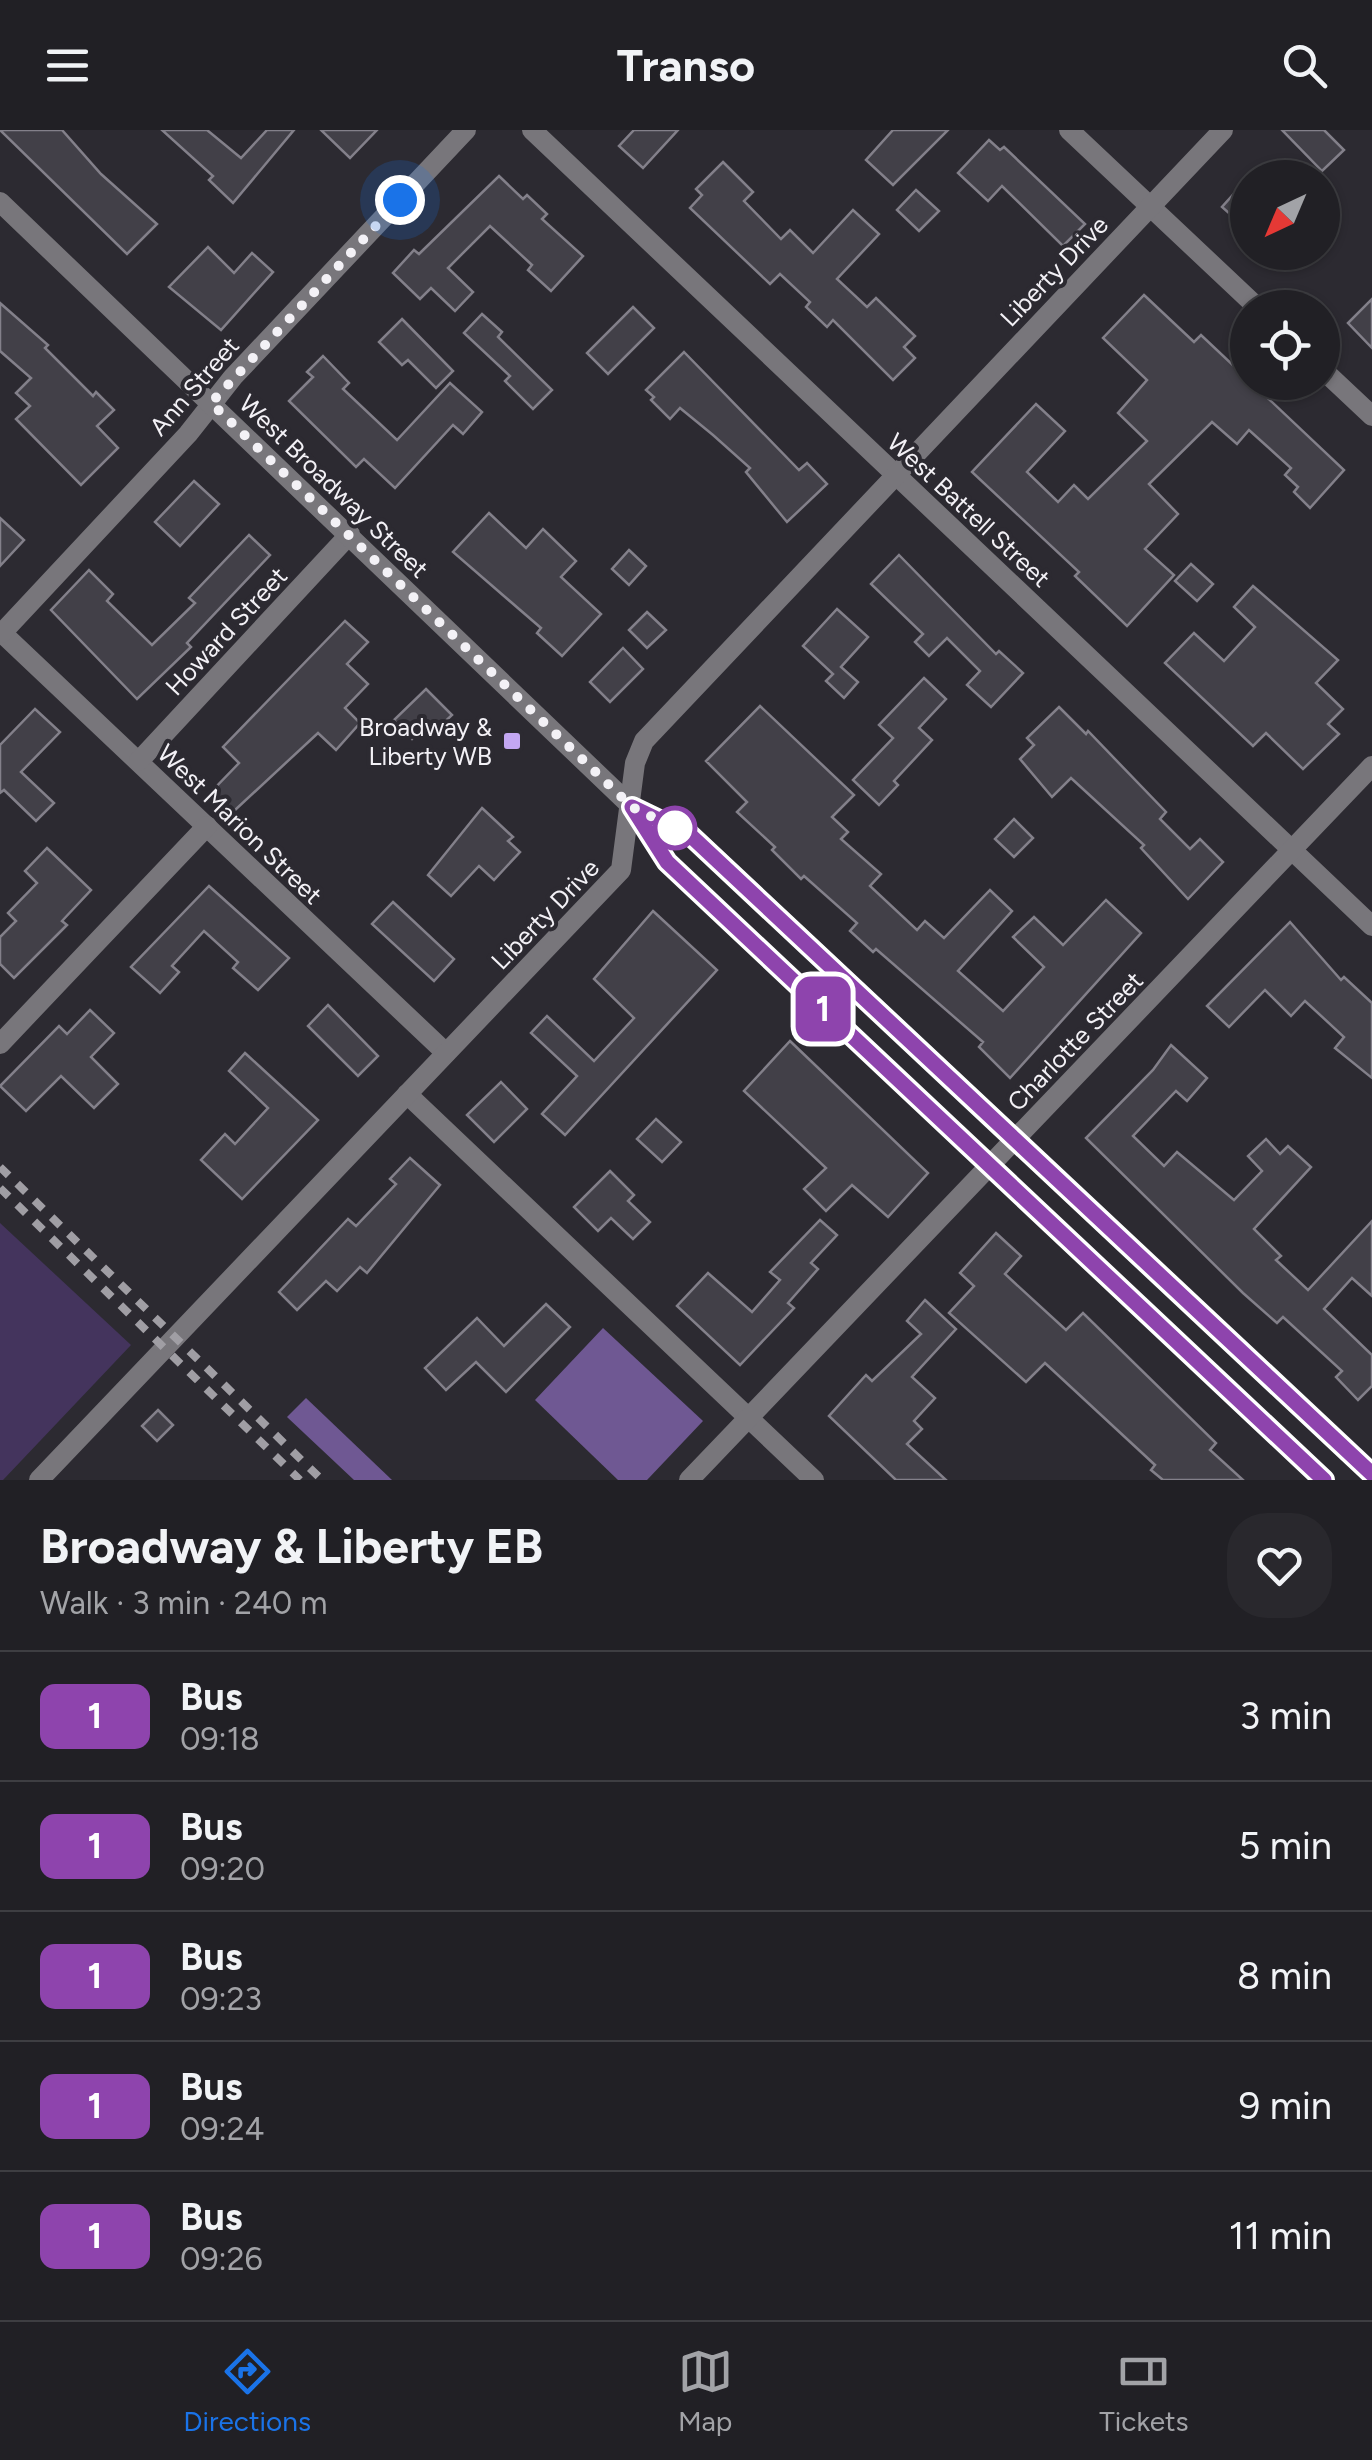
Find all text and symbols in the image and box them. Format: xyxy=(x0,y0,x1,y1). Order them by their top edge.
icon: menu xyxy=(40,38,95,93)
text: Transo xyxy=(617,38,755,92)
icon: search xyxy=(1277,38,1332,93)
north arrow xyxy=(1230,160,1340,270)
map controls xyxy=(1230,160,1340,400)
your location xyxy=(375,175,425,225)
street label: Liberty Drive xyxy=(994,209,1114,333)
button: locate xyxy=(1230,290,1340,400)
street label: Ann Street xyxy=(143,330,245,442)
street label: West Broadway Street xyxy=(233,388,435,584)
street label: West Battell Street xyxy=(881,427,1057,593)
street label: Howard Street xyxy=(159,561,293,701)
place label: Broadway & Liberty WB xyxy=(359,712,492,771)
marker: Broadway & Liberty WB xyxy=(501,730,523,752)
street label: West Marion Street xyxy=(152,738,328,910)
unlabelled marker xyxy=(654,807,696,849)
street label: Liberty Drive xyxy=(485,852,605,976)
street label: Charlotte Street xyxy=(1001,965,1149,1117)
line badge: 1 xyxy=(790,976,856,1042)
text: 1 xyxy=(816,988,830,1030)
button: heart xyxy=(1227,1513,1332,1618)
text: Broadway & Liberty EB xyxy=(40,1517,543,1575)
text: Walk · 3 min · 240 m xyxy=(40,1584,327,1622)
text: Bus xyxy=(180,1674,243,1720)
text: 3 min xyxy=(1240,1693,1332,1739)
text: 1 xyxy=(88,1695,102,1737)
text: 09:18 xyxy=(180,1720,260,1758)
text: Bus xyxy=(180,1804,243,1850)
text: 5 min xyxy=(1238,1823,1332,1869)
text: 1 xyxy=(88,1825,102,1867)
text: 09:20 xyxy=(180,1850,265,1888)
text: Bus xyxy=(180,1934,243,1980)
text: 8 min xyxy=(1237,1953,1332,1999)
text: 1 xyxy=(88,1955,102,1997)
text: 09:23 xyxy=(180,1980,262,2018)
text: Bus xyxy=(180,2064,243,2110)
text: 9 min xyxy=(1239,2083,1332,2129)
text: 1 xyxy=(88,2085,102,2127)
text: 09:24 xyxy=(180,2110,264,2148)
text: Bus xyxy=(180,2194,243,2240)
text: 11 min xyxy=(1229,2213,1332,2259)
text: 1 xyxy=(88,2215,102,2257)
text: 09:26 xyxy=(180,2240,263,2278)
tab: Directions xyxy=(183,2344,311,2438)
tab: Map xyxy=(678,2344,733,2438)
tab: Tickets xyxy=(1099,2344,1189,2438)

